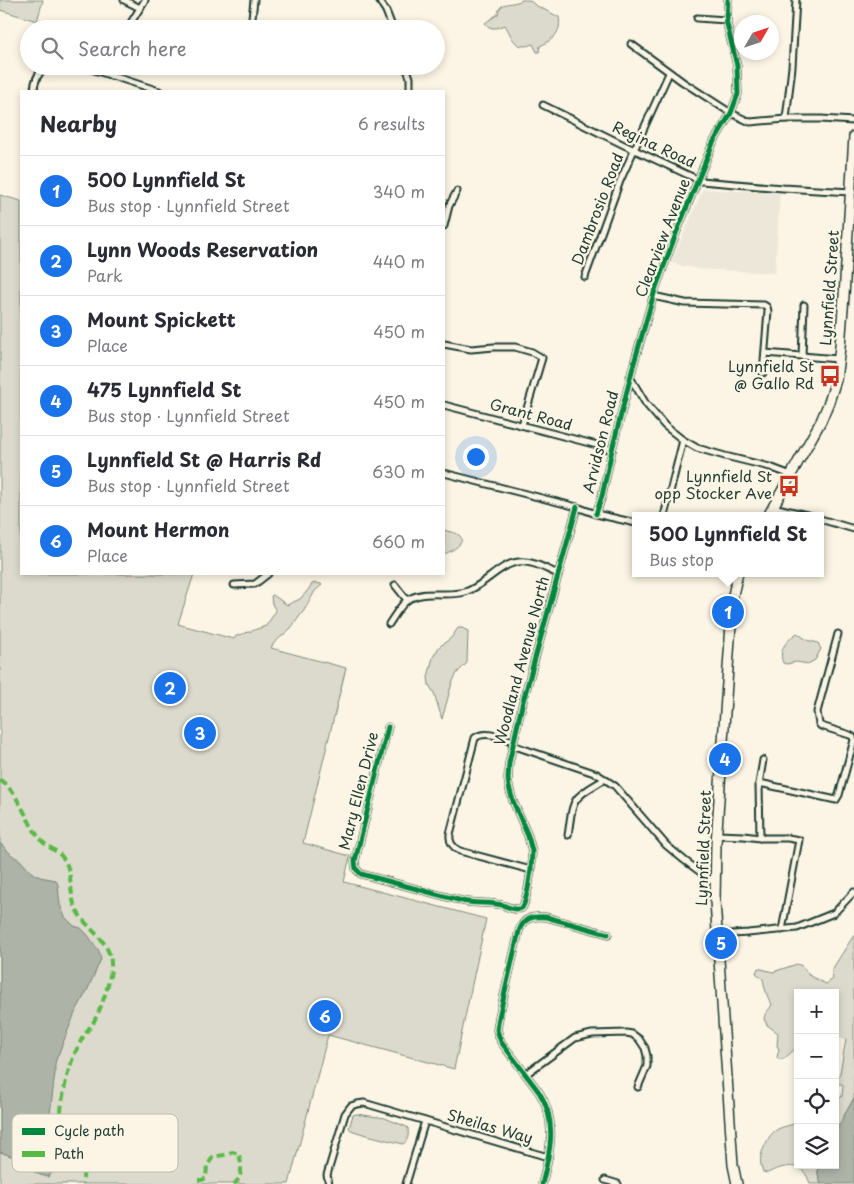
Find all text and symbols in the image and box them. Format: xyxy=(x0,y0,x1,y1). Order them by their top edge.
north arrow xyxy=(734,15,779,60)
search box xyxy=(20,20,445,75)
icon: search xyxy=(38,34,66,62)
text: Search here xyxy=(78,34,187,62)
text: Nearby xyxy=(40,107,117,139)
text: 6 results xyxy=(358,111,425,135)
street label: Regina Road xyxy=(609,114,700,173)
street label: Dambrosio Road xyxy=(565,149,628,268)
text: 500 Lynnfield St xyxy=(87,165,246,193)
street label: Clearview Avenue xyxy=(628,175,695,300)
text: 1 xyxy=(52,179,60,203)
text: 340 m xyxy=(373,179,425,203)
text: Bus stop · Lynnfield Street xyxy=(87,193,289,217)
street label: Lynnfield Street xyxy=(813,229,844,346)
text: Lynn Woods Reservation xyxy=(87,235,318,263)
text: 2 xyxy=(50,249,62,273)
text: 440 m xyxy=(373,249,425,273)
text: Park xyxy=(87,263,123,287)
text: Mount Spickett xyxy=(87,305,236,333)
text: 3 xyxy=(51,319,61,343)
text: 450 m xyxy=(373,319,425,343)
text: Place xyxy=(87,333,128,357)
place label: Lynnfield St @ Gallo Rd xyxy=(728,354,814,394)
bus stop icon: Lynnfield St @ Gallo Rd xyxy=(817,363,843,389)
text: 475 Lynnfield St xyxy=(87,375,241,403)
street label: Arvidson Road xyxy=(576,388,623,495)
text: 4 xyxy=(51,389,61,413)
text: 450 m xyxy=(373,389,425,413)
street label: Grant Road xyxy=(488,391,575,436)
text: Bus stop · Lynnfield Street xyxy=(87,403,289,427)
your location xyxy=(463,444,489,470)
text: Lynnfield St @ Harris Rd xyxy=(87,445,321,473)
text: 5 xyxy=(51,459,61,483)
text: 630 m xyxy=(372,459,425,483)
place label: Lynnfield St opp Stocker Ave xyxy=(654,464,772,504)
text: Bus stop · Lynnfield Street xyxy=(87,473,289,497)
bus stop icon: Lynnfield St opp Stocker Ave xyxy=(776,473,802,499)
popup xyxy=(632,512,824,577)
text: Mount Hermon xyxy=(87,515,230,543)
text: 500 Lynnfield St xyxy=(649,519,807,547)
text: 6 xyxy=(50,529,62,553)
text: 660 m xyxy=(372,529,425,553)
text: Place xyxy=(87,543,128,567)
text: Bus stop xyxy=(649,547,714,571)
street label: Woodland Avenue North xyxy=(487,573,554,748)
pin: 1 xyxy=(712,593,744,631)
pin: 2 xyxy=(154,669,186,707)
pin: 3 xyxy=(184,714,216,752)
street label: Mary Ellen Drive xyxy=(332,729,383,852)
pin: 4 xyxy=(709,740,741,778)
street label: Lynnfield Street xyxy=(689,790,716,906)
pin: 5 xyxy=(705,924,737,962)
map controls xyxy=(794,989,839,1169)
button: + xyxy=(794,989,839,1034)
pin: 6 xyxy=(309,997,341,1035)
button: − xyxy=(794,1034,839,1079)
button: locate xyxy=(794,1079,839,1124)
street label: Sheilas Way xyxy=(445,1102,536,1149)
legend xyxy=(12,1114,178,1172)
text: Cycle path xyxy=(54,1120,125,1141)
button: layers xyxy=(794,1124,839,1169)
text: Path xyxy=(54,1143,84,1164)

